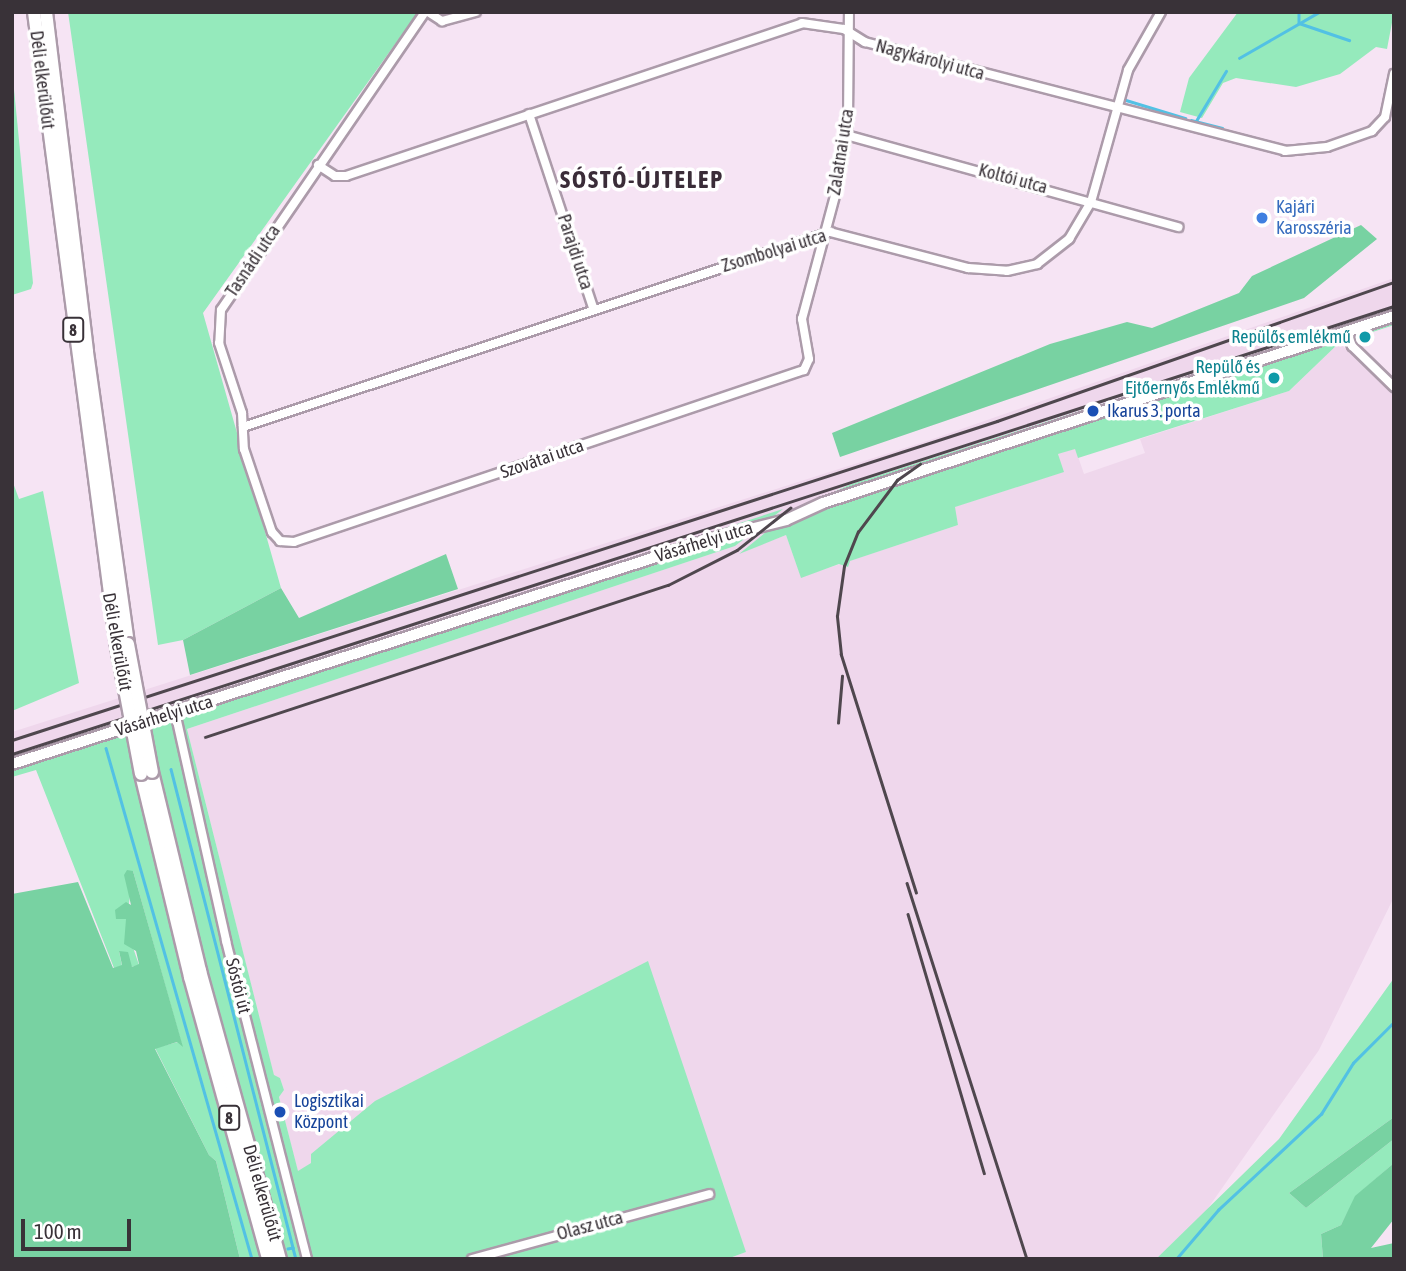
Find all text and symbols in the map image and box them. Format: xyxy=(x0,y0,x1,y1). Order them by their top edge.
street label: Déli elkerülőút xyxy=(25,29,59,131)
street label: Nagykárolyi utca xyxy=(873,35,987,85)
street label: Zalatnai utca xyxy=(824,107,858,197)
street label: Koltói utca xyxy=(976,159,1050,199)
district label: SÓSTÓ-ÚJTELEP xyxy=(562,166,722,194)
place label: Kajári Karosszéria xyxy=(1276,197,1352,240)
marker: Kajári Karosszéria xyxy=(1254,210,1270,226)
street label: Parajdi utca xyxy=(553,211,597,293)
street label: Tasnádi utca xyxy=(221,221,285,301)
street label: Zsombolyai utca xyxy=(719,225,829,277)
road number: 8 xyxy=(61,318,85,342)
place label: Repülős emlékmű xyxy=(1231,326,1351,348)
marker: Repülős emlékmű xyxy=(1357,329,1373,345)
place label: Repülő és Ejtőernyős Emlékmű xyxy=(1125,357,1260,400)
marker: Repülő és Ejtőernyős Emlékmű xyxy=(1266,370,1282,386)
place label: Ikarus 3. porta xyxy=(1107,400,1201,422)
marker: Ikarus 3. porta xyxy=(1085,403,1101,419)
street label: Szovátai utca xyxy=(498,435,586,483)
street label: Vásárhelyi utca xyxy=(653,517,755,567)
street label: Déli elkerülőút xyxy=(98,591,136,693)
street label: Vásárhelyi utca xyxy=(113,691,215,741)
street label: Sóstói út xyxy=(221,956,255,1016)
place label: Logisztikai Központ xyxy=(294,1091,364,1134)
marker: Logisztikai Központ xyxy=(272,1104,288,1120)
road number: 8 xyxy=(217,1106,241,1130)
street label: Déli elkerülőút xyxy=(238,1142,286,1244)
scale bar xyxy=(24,1204,135,1248)
street label: Olasz utca xyxy=(555,1207,625,1245)
text: 100 m xyxy=(34,1219,82,1243)

